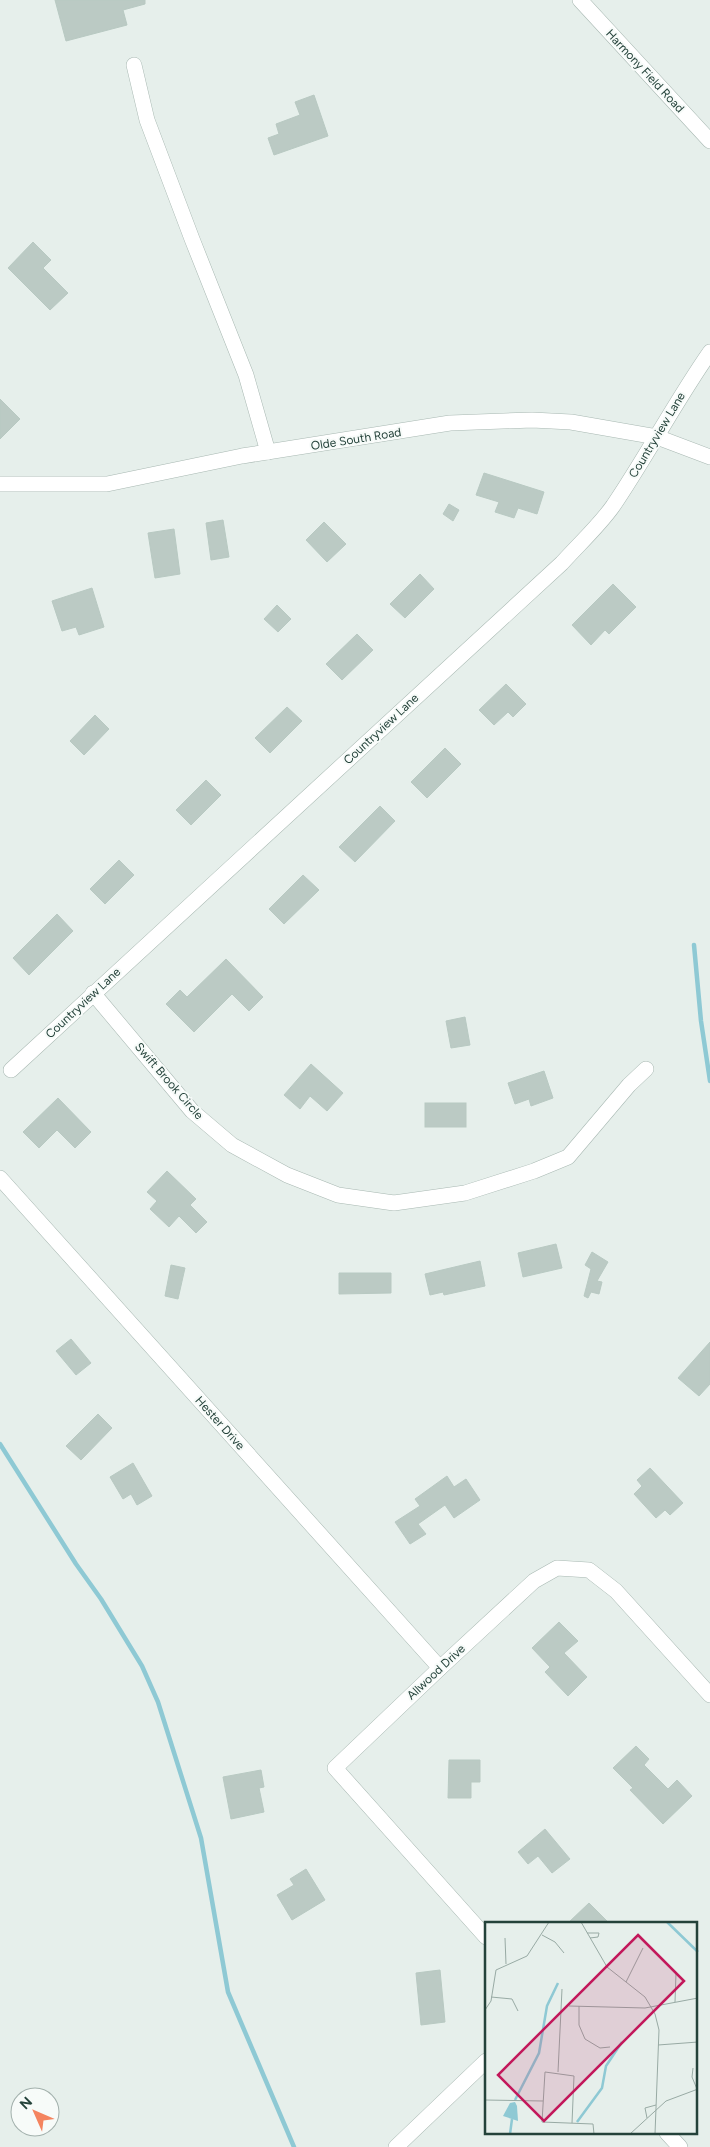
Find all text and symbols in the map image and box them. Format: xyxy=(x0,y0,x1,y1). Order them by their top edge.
street label: Harmony Field Road xyxy=(603,27,687,115)
street label: Countryview Lane xyxy=(626,389,688,480)
street label: Olde South Road xyxy=(310,425,402,453)
street label: Countryview Lane xyxy=(341,690,422,767)
street label: Countryview Lane xyxy=(43,964,124,1041)
street label: Swift Brook Circle xyxy=(132,1040,206,1122)
street label: Hester Drive xyxy=(192,1393,248,1453)
street label: Allwood Drive xyxy=(404,1641,468,1702)
inset map xyxy=(485,1922,698,2134)
north arrow xyxy=(10,2087,60,2137)
text: N xyxy=(16,2093,36,2113)

